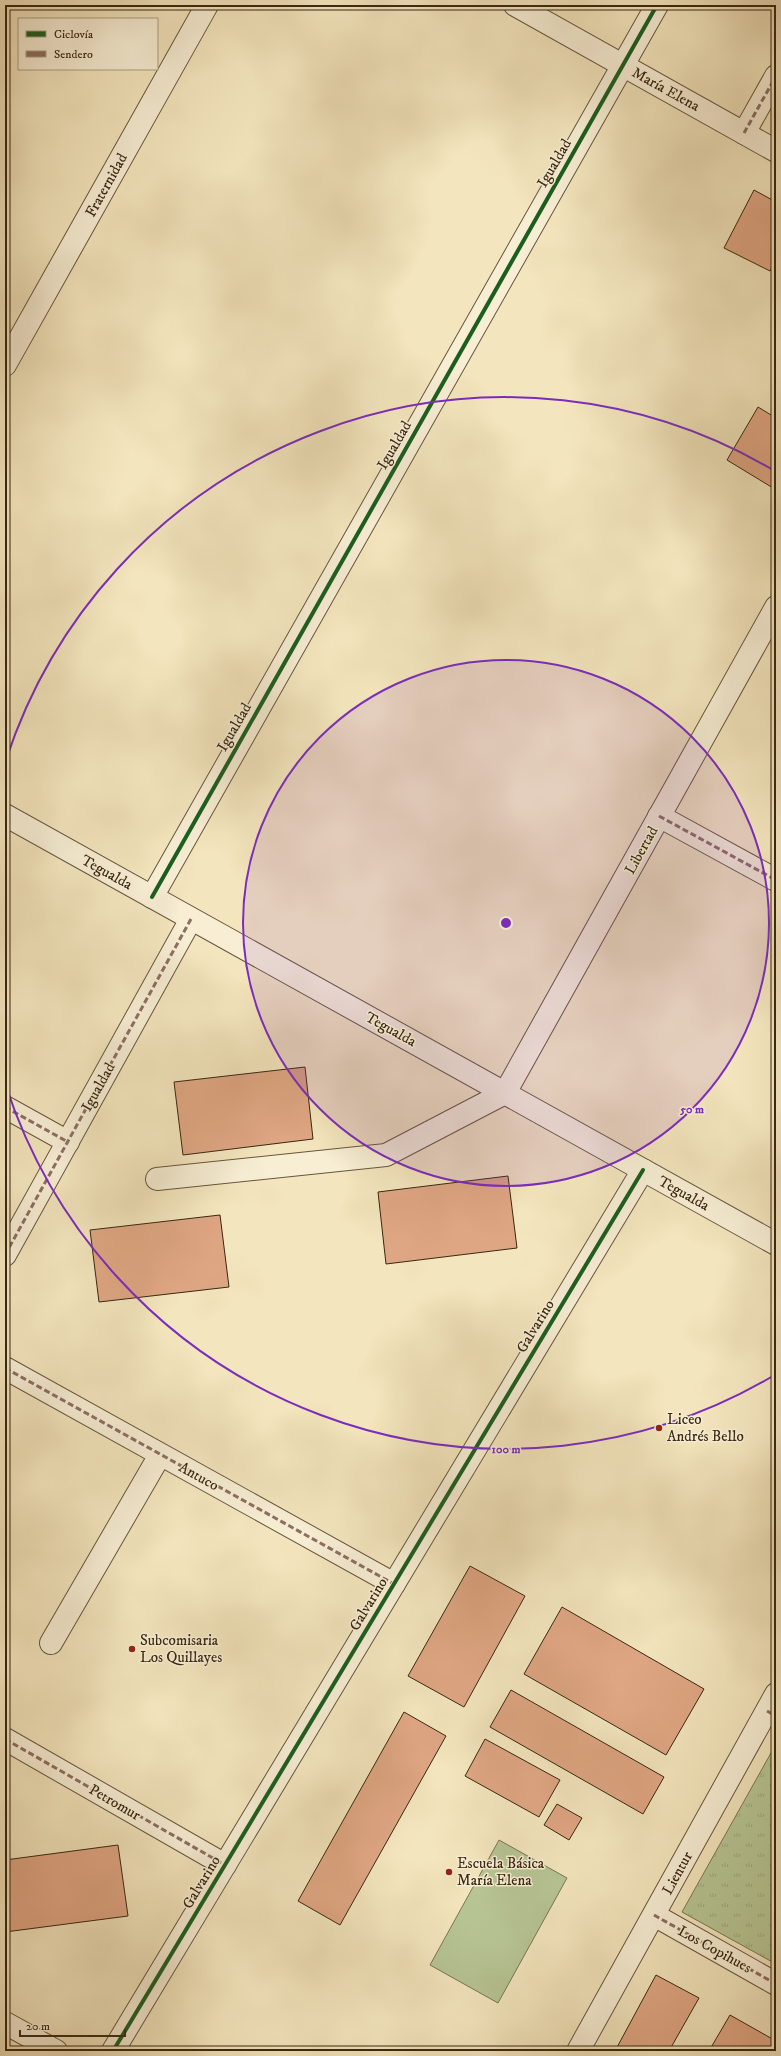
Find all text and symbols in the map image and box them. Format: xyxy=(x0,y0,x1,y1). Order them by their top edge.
legend xyxy=(18,18,158,70)
text: Ciclovía xyxy=(54,27,94,42)
text: Sendero xyxy=(54,47,93,62)
street label: María Elena xyxy=(629,63,704,116)
street label: Igualdad xyxy=(533,135,576,191)
street label: Fraternidad xyxy=(81,150,132,220)
street label: Igualdad xyxy=(373,417,416,473)
street label: Igualdad xyxy=(213,699,256,755)
street label: Libertad xyxy=(620,822,663,878)
street label: Tegualda xyxy=(78,851,136,894)
centre of rings xyxy=(499,916,513,930)
street label: Tegualda xyxy=(362,1008,420,1051)
street label: Igualdad xyxy=(77,1059,120,1115)
text: 50 m xyxy=(679,1102,704,1117)
street label: Tegualda xyxy=(655,1172,713,1215)
street label: Galvarino xyxy=(512,1296,559,1356)
place label: Liceo Andrés Bello xyxy=(667,1410,744,1446)
marker: Liceo Andrés Bello xyxy=(654,1423,664,1433)
text: 100 m xyxy=(492,1442,520,1457)
street label: Antuco xyxy=(175,1458,222,1495)
street label: Galvarino xyxy=(345,1574,392,1634)
place label: Subcomisaria Los Quillayes xyxy=(140,1631,222,1667)
marker: Subcomisaria Los Quillayes xyxy=(127,1644,137,1654)
street label: Petromur xyxy=(86,1780,144,1825)
street label: Lientur xyxy=(658,1848,697,1898)
street label: Galvarino xyxy=(178,1852,225,1912)
place label: Escuela Básica María Elena xyxy=(457,1854,545,1890)
marker: Escuela Básica María Elena xyxy=(444,1867,454,1877)
street label: Los Copihues xyxy=(675,1921,755,1977)
scale bar xyxy=(20,2012,125,2038)
text: 20 m xyxy=(26,2019,50,2034)

